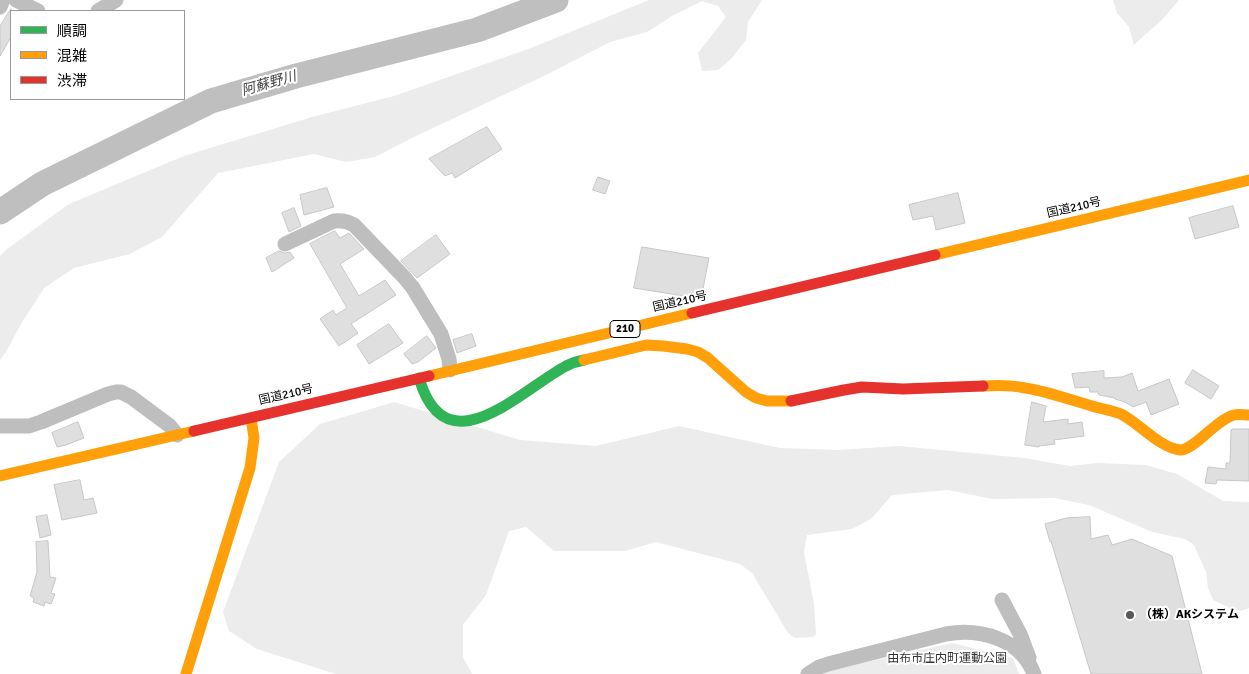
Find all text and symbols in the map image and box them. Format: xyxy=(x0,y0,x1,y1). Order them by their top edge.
legend xyxy=(10,10,185,100)
text: 順調 xyxy=(57,22,87,40)
text: 混雑 xyxy=(57,47,87,65)
water label: 阿蘇野川 xyxy=(240,68,298,100)
text: 渋滞 xyxy=(57,72,87,90)
street label: 国道210号 xyxy=(1045,195,1103,221)
street label: 国道210号 xyxy=(651,289,709,315)
road number: 210 xyxy=(610,320,640,338)
street label: 国道210号 xyxy=(257,382,315,408)
place label: （株）AKシステム xyxy=(1140,608,1239,622)
marker: （株）AKシステム xyxy=(1124,609,1136,621)
park label: 由布市庄内町運動公園 xyxy=(887,652,1007,666)

